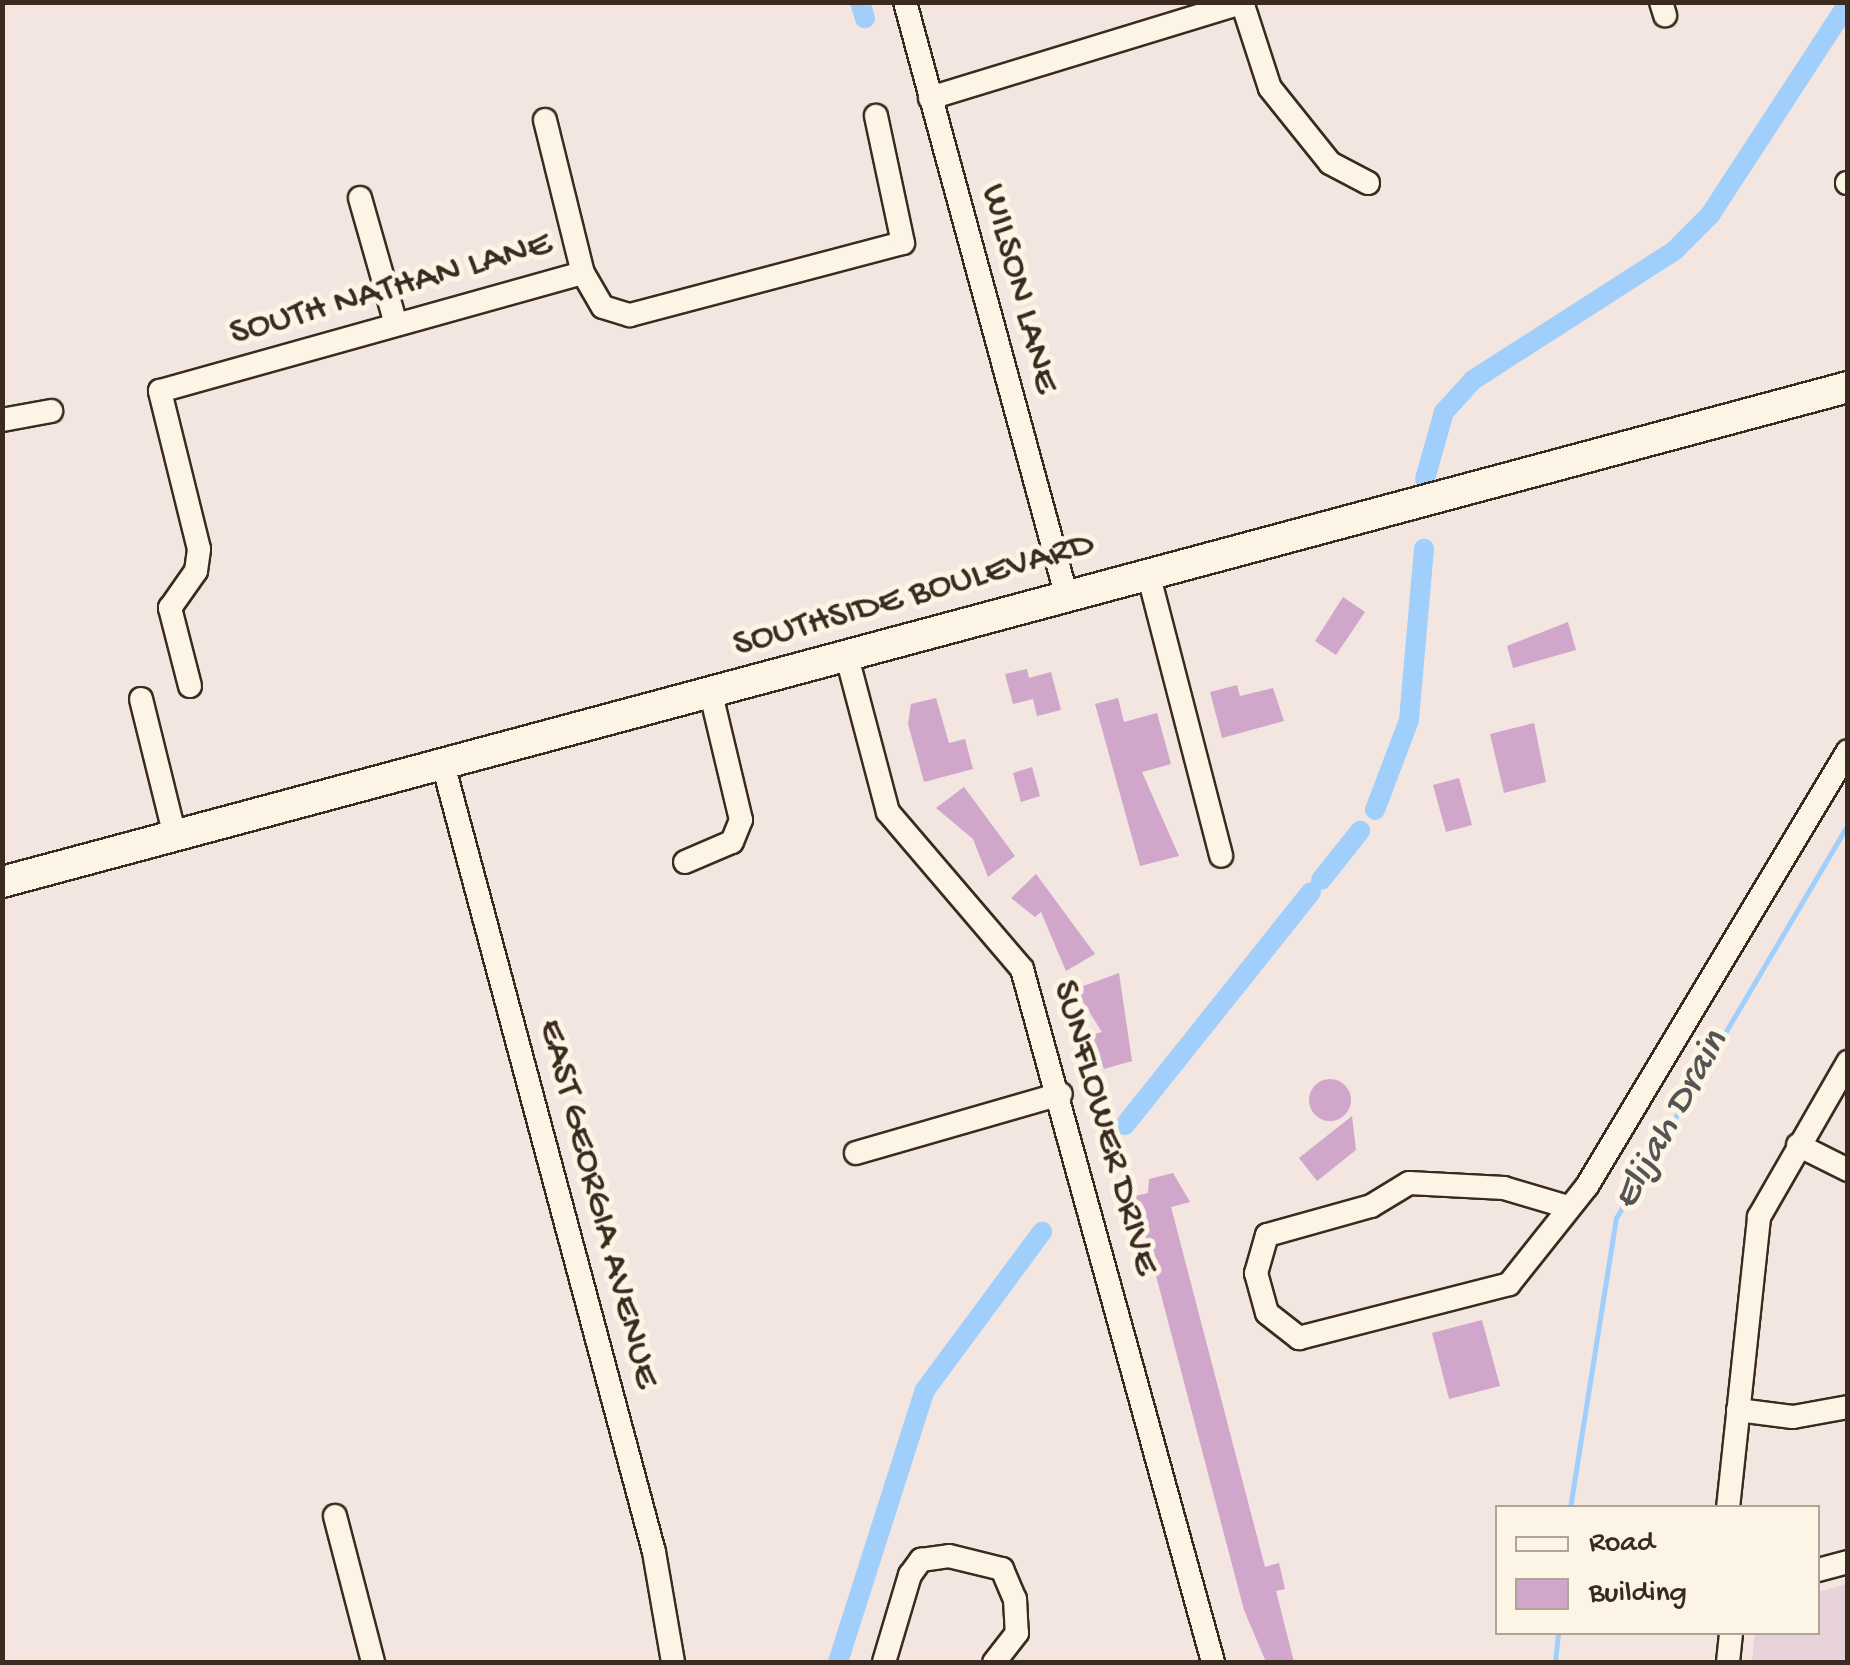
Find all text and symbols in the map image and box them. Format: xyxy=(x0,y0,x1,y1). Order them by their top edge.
street label: WILSON LANE xyxy=(968,180,1068,398)
street label: SOUTH NATHAN LANE xyxy=(225,222,557,358)
street label: SOUTHSIDE BOULEVARD xyxy=(728,523,1100,669)
street label: SUNFLOWER DRIVE xyxy=(1040,976,1168,1280)
street label: EAST GEORGIA AVENUE xyxy=(526,1015,668,1393)
water label: Elijah Drain xyxy=(1603,1023,1741,1219)
legend xyxy=(1495,1505,1820,1635)
text: Road xyxy=(1589,1527,1655,1562)
text: Building xyxy=(1589,1577,1687,1612)

